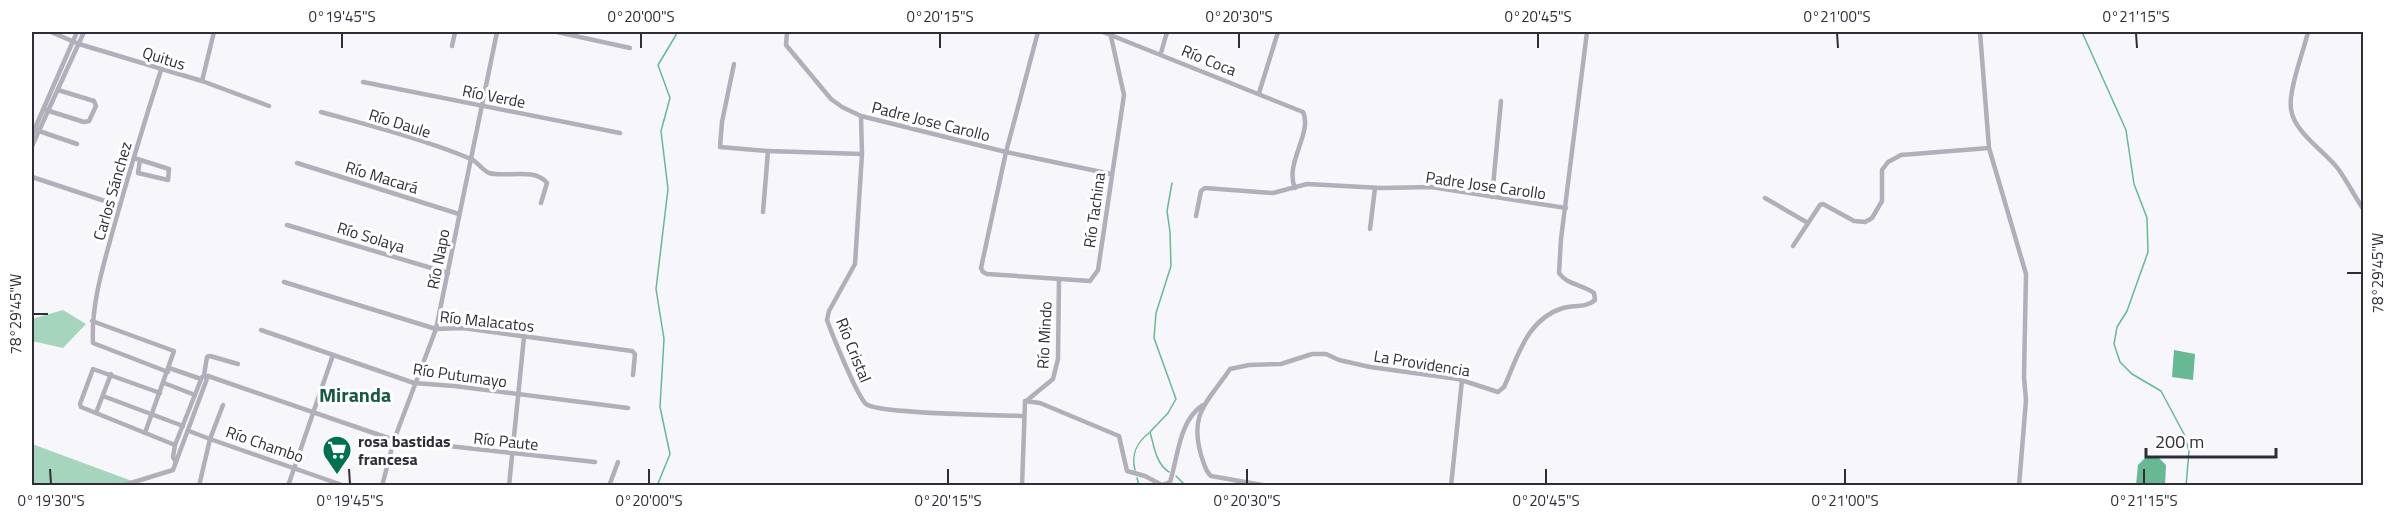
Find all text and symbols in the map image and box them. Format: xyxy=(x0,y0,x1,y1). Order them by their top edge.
text: 0°19'45"S xyxy=(308,5,376,28)
text: 0°20'00"S xyxy=(607,5,675,28)
text: 0°20'15"S xyxy=(906,5,974,28)
text: 0°20'30"S xyxy=(1205,5,1273,28)
text: 0°20'45"S xyxy=(1504,5,1572,28)
text: 0°21'00"S xyxy=(1803,5,1871,28)
text: 0°21'15"S xyxy=(2102,5,2170,28)
street label: Río Coca xyxy=(1178,38,1240,82)
street label: Quitus xyxy=(139,40,189,76)
street label: Río Verde xyxy=(460,78,528,114)
street label: Padre Jose Carollo xyxy=(869,95,993,147)
street label: Río Daule xyxy=(366,102,434,144)
street label: Carlos Sánchez xyxy=(86,139,138,243)
street label: Río Macará xyxy=(342,155,422,199)
street label: Padre Jose Carollo xyxy=(1424,165,1548,205)
street label: Río Tachina xyxy=(1077,171,1111,249)
street label: Río Solaya xyxy=(334,215,408,259)
street label: Río Napo xyxy=(420,227,456,291)
text: 78°29'45"W xyxy=(2366,233,2389,313)
text: 78°29'45"W xyxy=(4,274,27,354)
street label: Río Mindo xyxy=(1030,301,1058,369)
street label: Río Malacatos xyxy=(439,304,535,338)
street label: Río Cristal xyxy=(830,314,878,386)
street label: La Providencia xyxy=(1372,344,1472,382)
street label: Río Putumayo xyxy=(411,357,509,393)
district label: Miranda xyxy=(319,379,391,410)
street label: Río Chambo xyxy=(223,419,307,469)
scale bar xyxy=(2146,421,2276,459)
street label: Río Paute xyxy=(472,426,540,456)
text: 200 m xyxy=(2155,428,2204,455)
place label: rosa bastidas francesa xyxy=(358,429,451,471)
supermarket icon: rosa bastidas francesa xyxy=(321,434,353,476)
text: 0°19'30"S xyxy=(17,489,85,512)
text: 0°19'45"S xyxy=(316,489,384,512)
text: 0°20'00"S xyxy=(615,489,683,512)
text: 0°20'15"S xyxy=(914,489,982,512)
text: 0°20'30"S xyxy=(1213,489,1281,512)
text: 0°20'45"S xyxy=(1512,489,1580,512)
text: 0°21'00"S xyxy=(1811,489,1879,512)
text: 0°21'15"S xyxy=(2110,489,2178,512)

